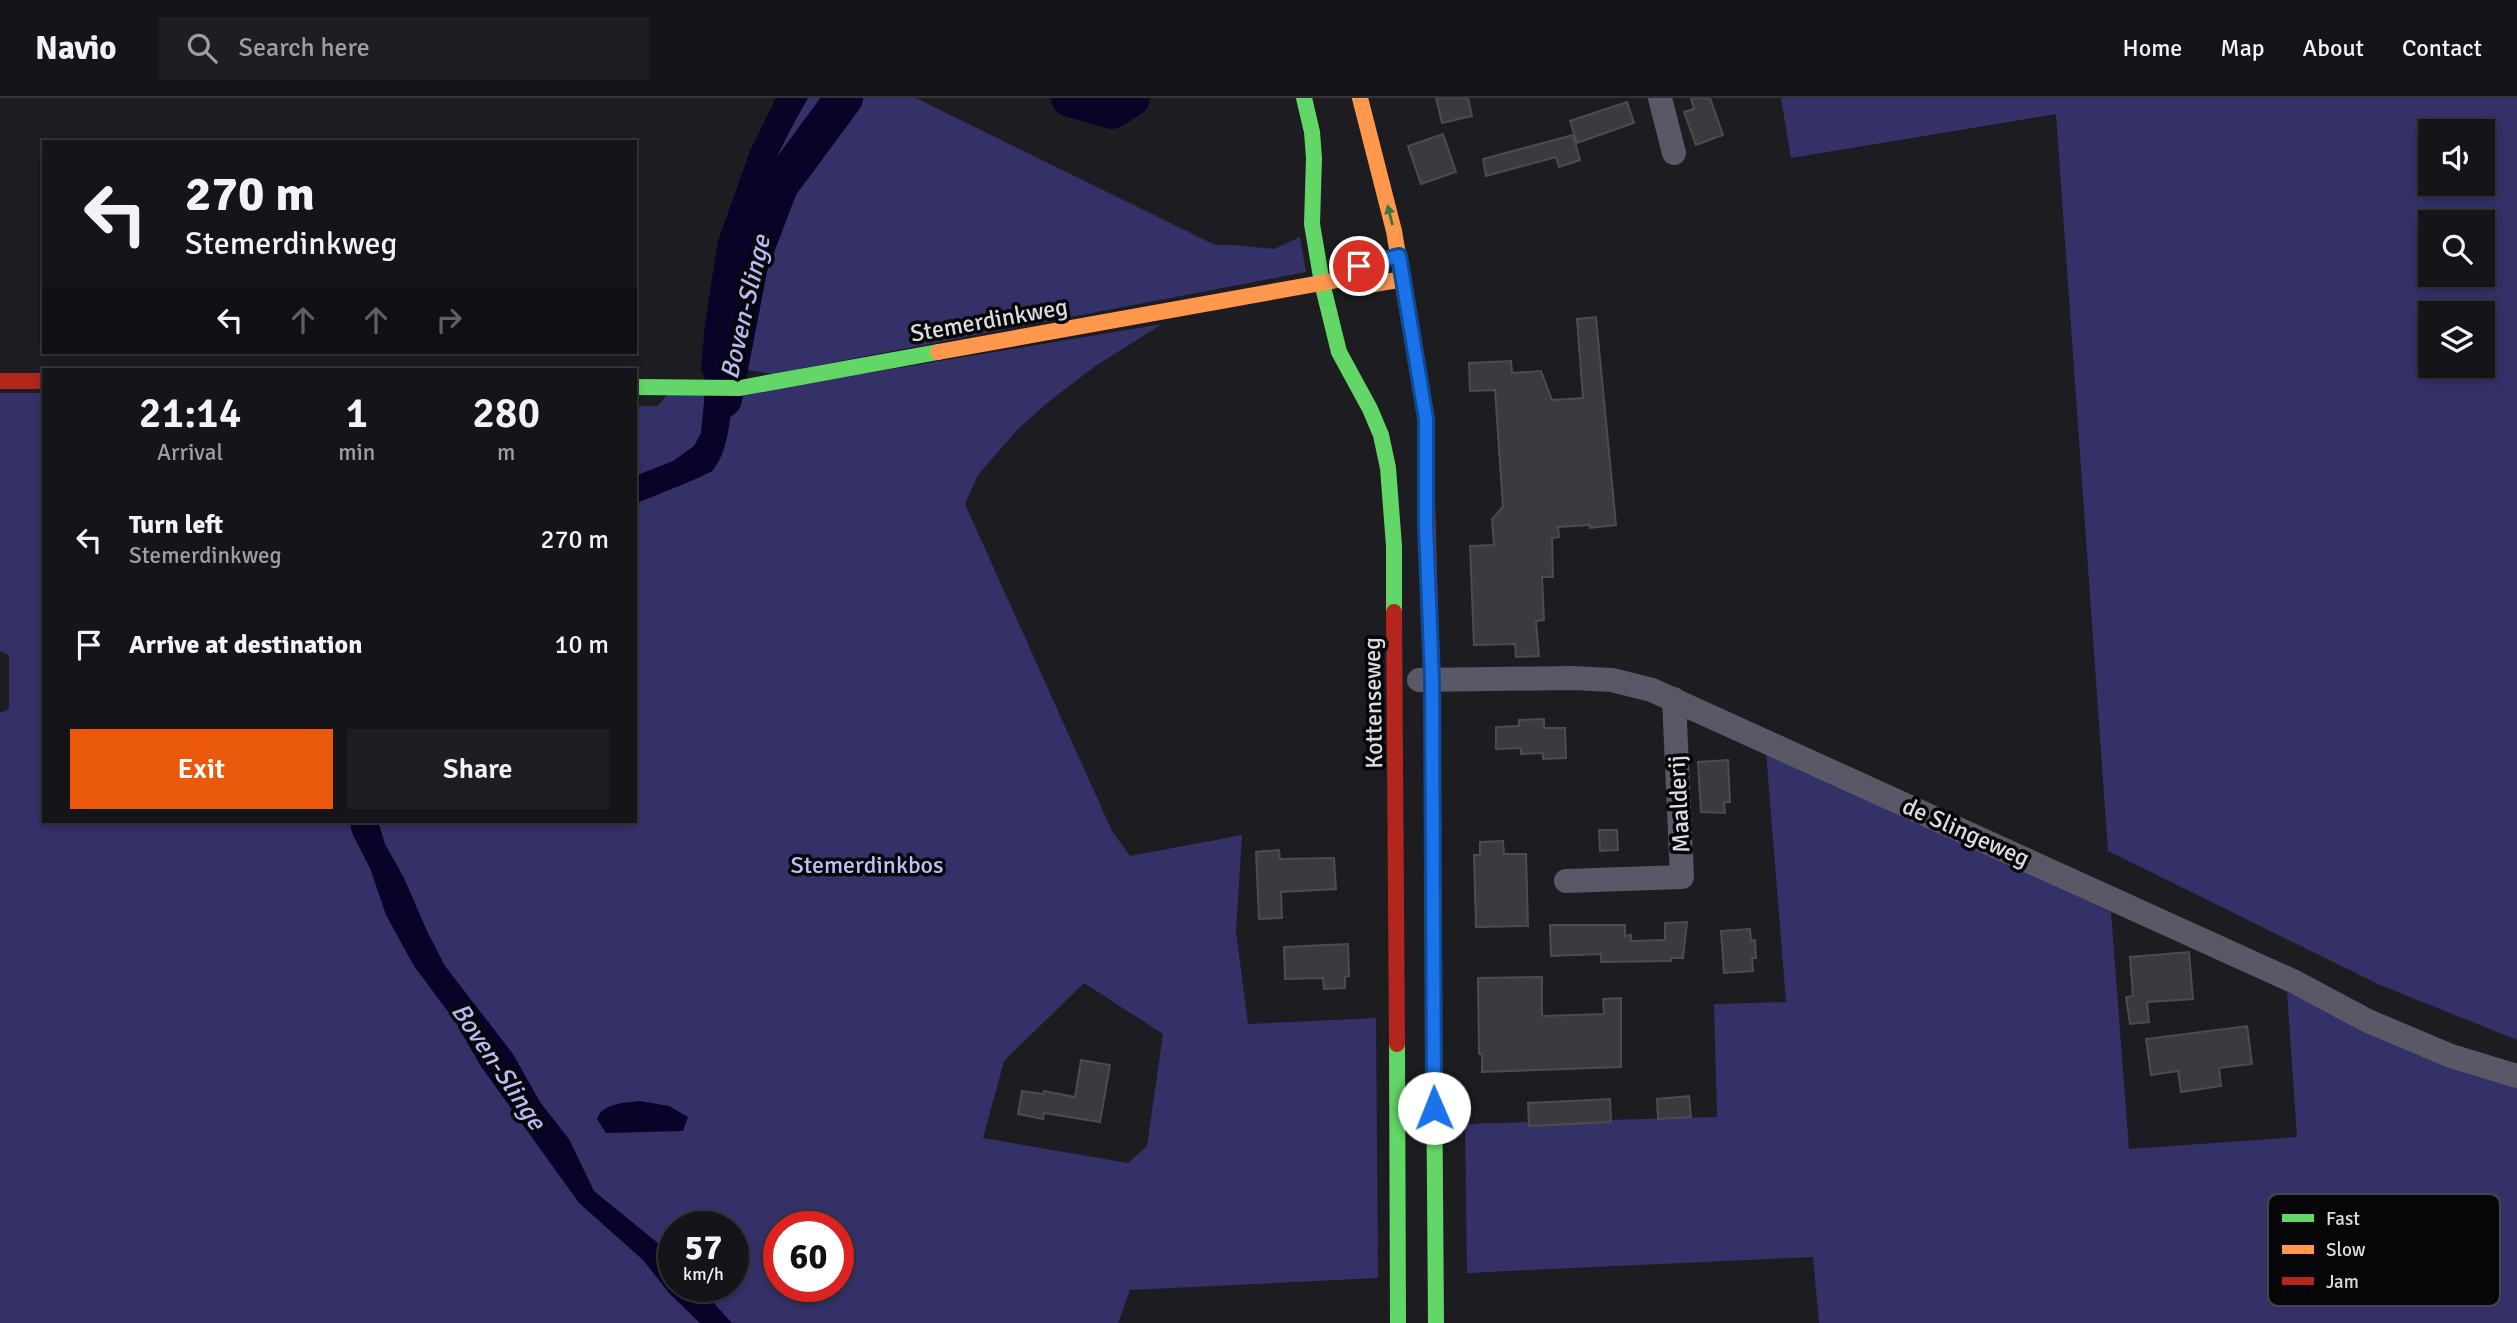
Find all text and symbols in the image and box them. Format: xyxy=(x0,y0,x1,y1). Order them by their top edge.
search box xyxy=(159,17,649,80)
text: Navio xyxy=(35,28,117,69)
icon: search xyxy=(183,29,221,67)
text: Search here xyxy=(239,32,370,64)
text: Home xyxy=(2122,33,2182,63)
text: Map xyxy=(2220,33,2265,63)
text: About xyxy=(2303,33,2364,63)
text: Contact xyxy=(2402,33,2482,63)
map controls xyxy=(2418,119,2495,378)
button: sound xyxy=(2418,119,2495,196)
text: 270 m xyxy=(185,164,315,224)
icon: left xyxy=(70,168,161,259)
one-way arrow xyxy=(1384,204,1395,226)
button: search xyxy=(2418,210,2495,287)
text: Stemerdinkweg xyxy=(185,224,397,263)
water label: Boven-Slinge xyxy=(714,230,779,382)
pin xyxy=(1329,236,1389,296)
icon: arrive xyxy=(1340,247,1378,285)
street label: Stemerdinkweg xyxy=(908,291,1070,349)
icon: left xyxy=(211,301,249,339)
icon: ahead xyxy=(284,301,322,339)
icon: ahead xyxy=(357,301,395,339)
icon: right xyxy=(430,301,468,339)
button: layers xyxy=(2418,301,2495,378)
text: 21:14 xyxy=(139,388,241,439)
text: 1 xyxy=(345,388,368,439)
text: 280 xyxy=(472,388,540,439)
text: Arrival xyxy=(157,438,223,467)
text: min xyxy=(338,438,375,467)
text: m xyxy=(497,438,515,467)
text: Turn left xyxy=(129,509,223,541)
icon: left xyxy=(70,521,108,559)
text: 270 m xyxy=(540,524,609,556)
text: Stemerdinkweg xyxy=(129,541,282,570)
icon: arrive xyxy=(70,626,108,664)
text: Arrive at destination xyxy=(129,629,362,661)
text: 10 m xyxy=(554,629,609,661)
street label: Kottenseweg xyxy=(1357,637,1389,769)
button: Exit xyxy=(70,729,333,809)
button: Share xyxy=(347,729,609,809)
street label: Maalderij xyxy=(1661,754,1697,854)
street label: de Slingeweg xyxy=(1898,791,2034,873)
park label: Stemerdinkbos xyxy=(790,850,944,880)
water label: Boven-Slinge xyxy=(444,997,554,1138)
position arrow xyxy=(1397,1071,1471,1145)
legend xyxy=(2268,1194,2500,1306)
text: Fast xyxy=(2326,1207,2360,1231)
speed limit sign: 60 xyxy=(763,1211,854,1302)
text: 57 xyxy=(685,1226,722,1269)
text: Slow xyxy=(2326,1238,2366,1262)
text: km/h xyxy=(683,1263,724,1285)
text: Jam xyxy=(2326,1270,2359,1294)

